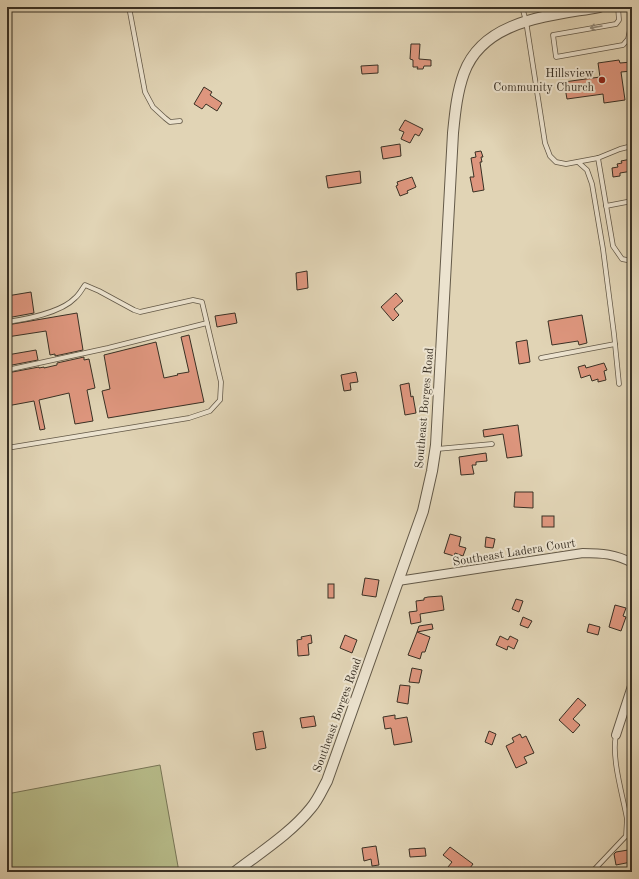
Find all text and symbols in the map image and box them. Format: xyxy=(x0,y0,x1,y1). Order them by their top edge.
one-way arrow xyxy=(590,24,603,32)
place label: Hillsview Community Church xyxy=(493,68,595,94)
marker: Hillsview Community Church xyxy=(597,75,607,85)
street label: Southeast Borges Road xyxy=(414,347,436,469)
street label: Southeast Ladera Court xyxy=(452,537,576,569)
street label: Southeast Borges Road xyxy=(312,656,364,774)

